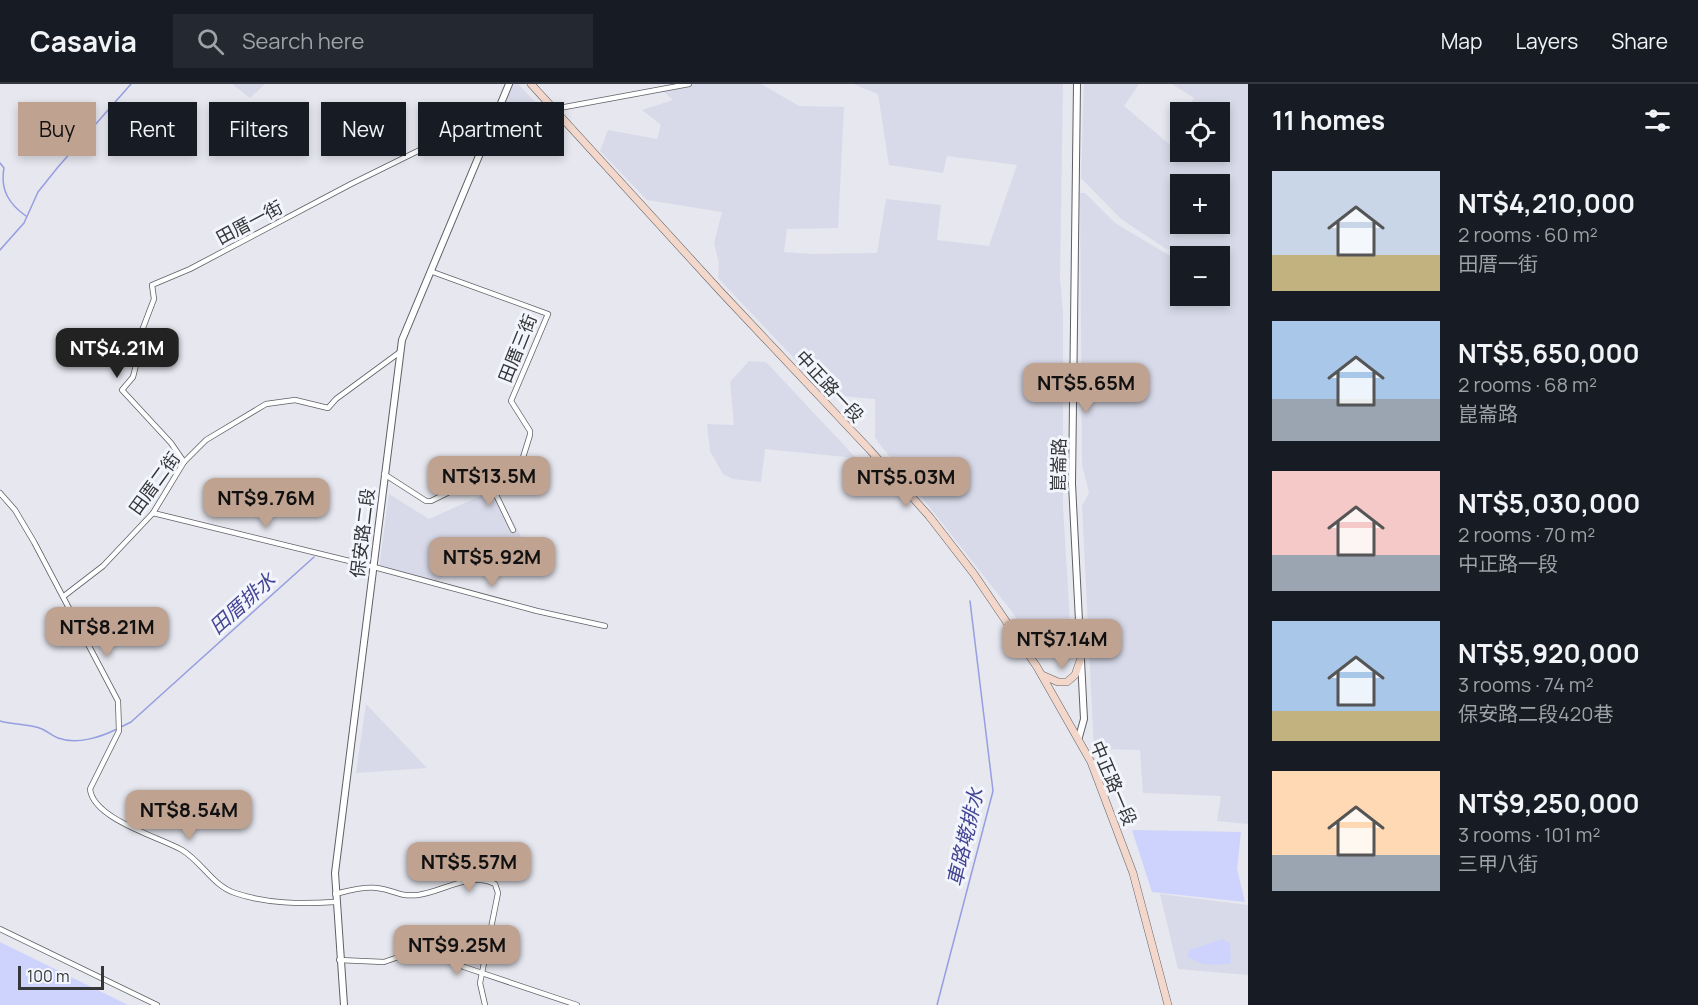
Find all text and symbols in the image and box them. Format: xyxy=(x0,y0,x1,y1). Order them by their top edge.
search box xyxy=(173,14,593,68)
text: Casavia xyxy=(30,22,137,60)
icon: search xyxy=(194,25,227,58)
text: Search here xyxy=(242,26,364,56)
text: Map xyxy=(1441,27,1482,55)
text: Layers xyxy=(1515,27,1578,55)
text: Share xyxy=(1611,27,1668,55)
chip: Buy xyxy=(18,102,96,156)
chip: Rent xyxy=(108,102,197,156)
chip: Filters xyxy=(209,102,309,156)
chip: New xyxy=(321,102,406,156)
chip: Apartment xyxy=(418,102,564,156)
map controls xyxy=(1170,102,1230,306)
button: locate xyxy=(1170,102,1230,162)
text: 11 homes xyxy=(1272,102,1385,138)
icon: filters xyxy=(1641,104,1674,137)
button: + xyxy=(1170,174,1230,234)
text: NT$4,210,000 xyxy=(1458,185,1635,221)
street label: 田厝一街 xyxy=(212,195,286,249)
icon: home xyxy=(1320,195,1392,267)
text: 2 rooms · 60 m² xyxy=(1458,221,1598,248)
button: − xyxy=(1170,246,1230,306)
text: 田厝一街 xyxy=(1458,250,1538,277)
street label: 田厝三街 xyxy=(492,310,542,386)
pin: NT$4.21M xyxy=(55,328,179,379)
text: NT$4.21M xyxy=(70,334,164,361)
text: NT$5,650,000 xyxy=(1458,335,1640,371)
street label: 中正路一段 xyxy=(791,345,869,427)
icon: home xyxy=(1320,345,1392,417)
pin: NT$5.65M xyxy=(1024,363,1148,414)
text: NT$5.65M xyxy=(1037,369,1135,396)
text: 2 rooms · 68 m² xyxy=(1458,371,1597,398)
text: 崑崙路 xyxy=(1458,400,1518,427)
street label: 崑崙路 xyxy=(1046,438,1070,492)
street label: 田厝二街 xyxy=(123,447,185,519)
pin: NT$13.5M xyxy=(427,456,551,507)
pin: NT$5.03M xyxy=(844,457,968,508)
text: NT$13.5M xyxy=(442,462,536,489)
text: NT$5.03M xyxy=(857,463,955,490)
pin: NT$9.76M xyxy=(204,478,328,529)
text: NT$9.76M xyxy=(217,484,315,511)
text: NT$5,030,000 xyxy=(1458,485,1640,521)
street label: 保安路二段 xyxy=(345,487,379,579)
icon: home xyxy=(1320,495,1392,567)
text: 2 rooms · 70 m² xyxy=(1458,521,1595,548)
pin: NT$5.92M xyxy=(430,537,554,588)
text: NT$5.92M xyxy=(443,543,541,570)
text: 中正路一段 xyxy=(1458,550,1558,577)
water label: 田厝排水 xyxy=(203,566,282,640)
pin: NT$8.21M xyxy=(45,607,169,658)
text: NT$8.21M xyxy=(59,613,155,640)
pin: NT$7.14M xyxy=(1000,619,1124,670)
text: NT$7.14M xyxy=(1016,625,1108,652)
text: NT$5,920,000 xyxy=(1458,635,1640,671)
icon: home xyxy=(1320,645,1392,717)
text: 3 rooms · 74 m² xyxy=(1458,671,1594,698)
text: 保安路二段420巷 xyxy=(1458,700,1613,727)
street label: 中正路一段 xyxy=(1085,737,1143,829)
water label: 車路墘排水 xyxy=(941,784,990,889)
text: NT$9,250,000 xyxy=(1458,785,1640,821)
pin: NT$8.54M xyxy=(127,790,251,841)
icon: home xyxy=(1320,795,1392,867)
text: NT$8.54M xyxy=(140,796,238,823)
text: 3 rooms · 101 m² xyxy=(1458,821,1600,848)
pin: NT$5.57M xyxy=(407,842,531,893)
text: NT$5.57M xyxy=(421,848,517,875)
text: 三甲八街 xyxy=(1458,850,1538,877)
pin: NT$9.25M xyxy=(395,925,519,976)
text: NT$9.25M xyxy=(408,931,506,958)
scale bar xyxy=(18,963,104,990)
text: 100 m xyxy=(27,965,70,987)

